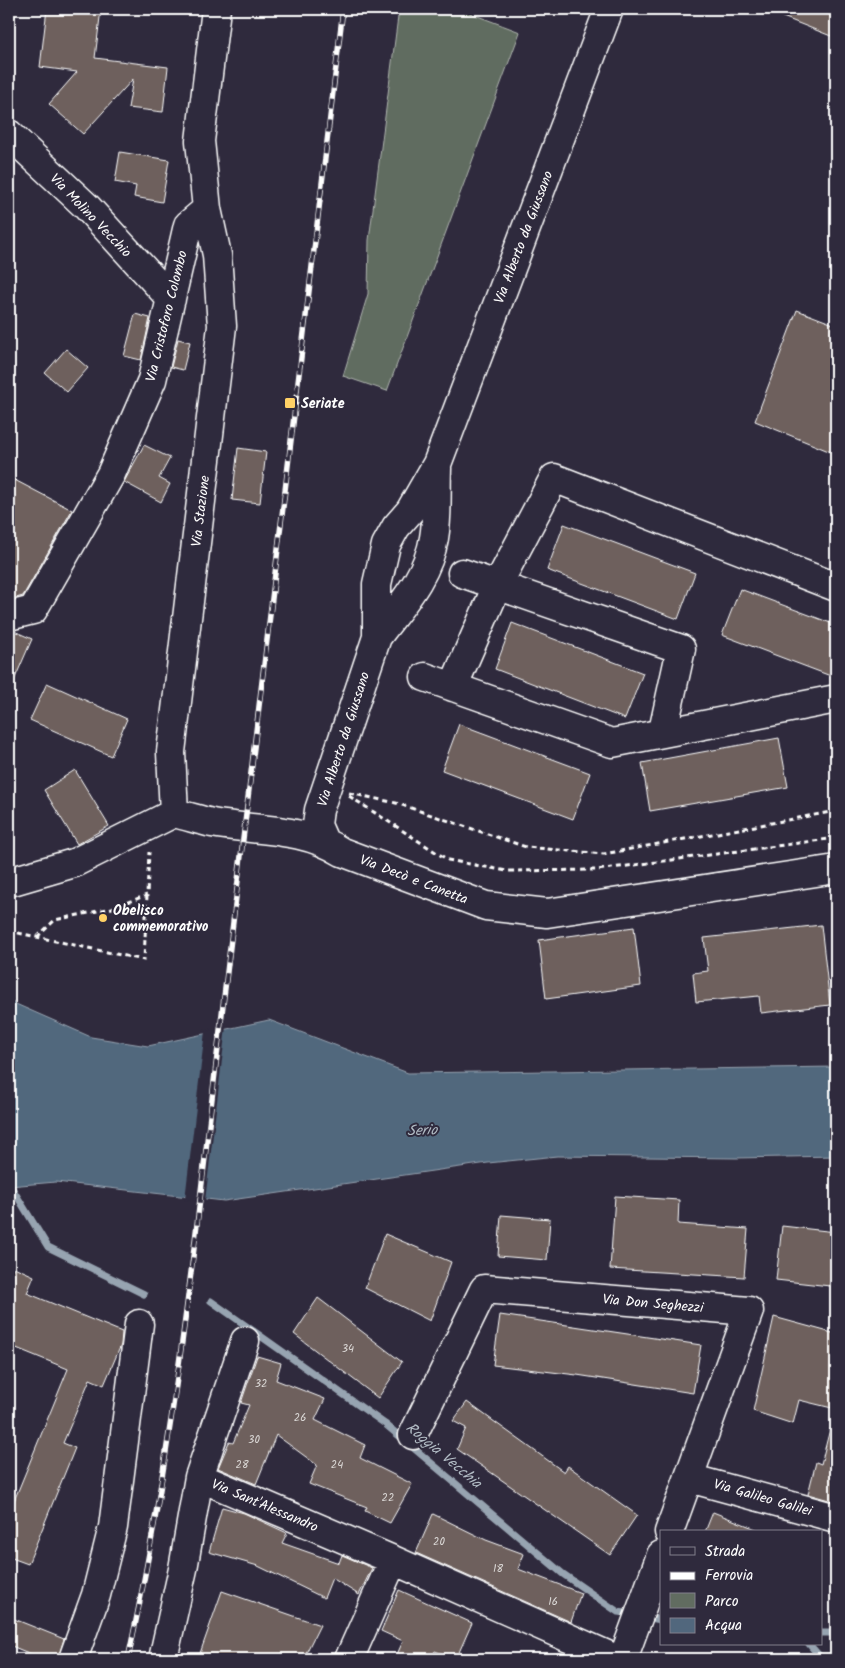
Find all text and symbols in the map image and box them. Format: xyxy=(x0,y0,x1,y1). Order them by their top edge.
street label: Via Alberto da Giussano xyxy=(488,168,559,307)
street label: Via Molino Vecchio xyxy=(44,169,136,263)
street label: Via Cristoforo Colombo xyxy=(140,248,194,384)
place label: Seriate xyxy=(301,393,345,415)
marker: Seriate xyxy=(283,396,297,410)
street label: Via Stazione xyxy=(186,473,216,548)
street label: Via Alberto da Giussano xyxy=(312,669,376,810)
street label: Via Decò e Canetta xyxy=(356,849,471,911)
place label: Obelisco commemorativo xyxy=(113,900,209,938)
marker: Obelisco commemorativo xyxy=(97,912,109,924)
water label: Serio xyxy=(407,1118,439,1144)
street label: Via Don Seghezzi xyxy=(602,1289,705,1319)
house number: 34 xyxy=(342,1340,354,1358)
house number: 32 xyxy=(255,1375,267,1393)
house number: 26 xyxy=(294,1409,306,1427)
water label: Roggia Vecchia xyxy=(400,1417,487,1496)
house number: 30 xyxy=(248,1431,260,1449)
house number: 28 xyxy=(235,1456,249,1474)
house number: 24 xyxy=(331,1456,343,1474)
street label: Via Galileo Galilei xyxy=(711,1473,815,1523)
street label: Via Sant'Alessandro xyxy=(208,1474,321,1538)
house number: 22 xyxy=(382,1489,394,1507)
legend xyxy=(660,1530,822,1646)
house number: 20 xyxy=(433,1533,445,1551)
text: Strada xyxy=(705,1540,745,1564)
house number: 18 xyxy=(493,1560,503,1578)
text: Ferrovia xyxy=(705,1564,753,1588)
text: Parco xyxy=(705,1590,739,1614)
house number: 16 xyxy=(548,1593,558,1611)
text: Acqua xyxy=(705,1614,742,1638)

